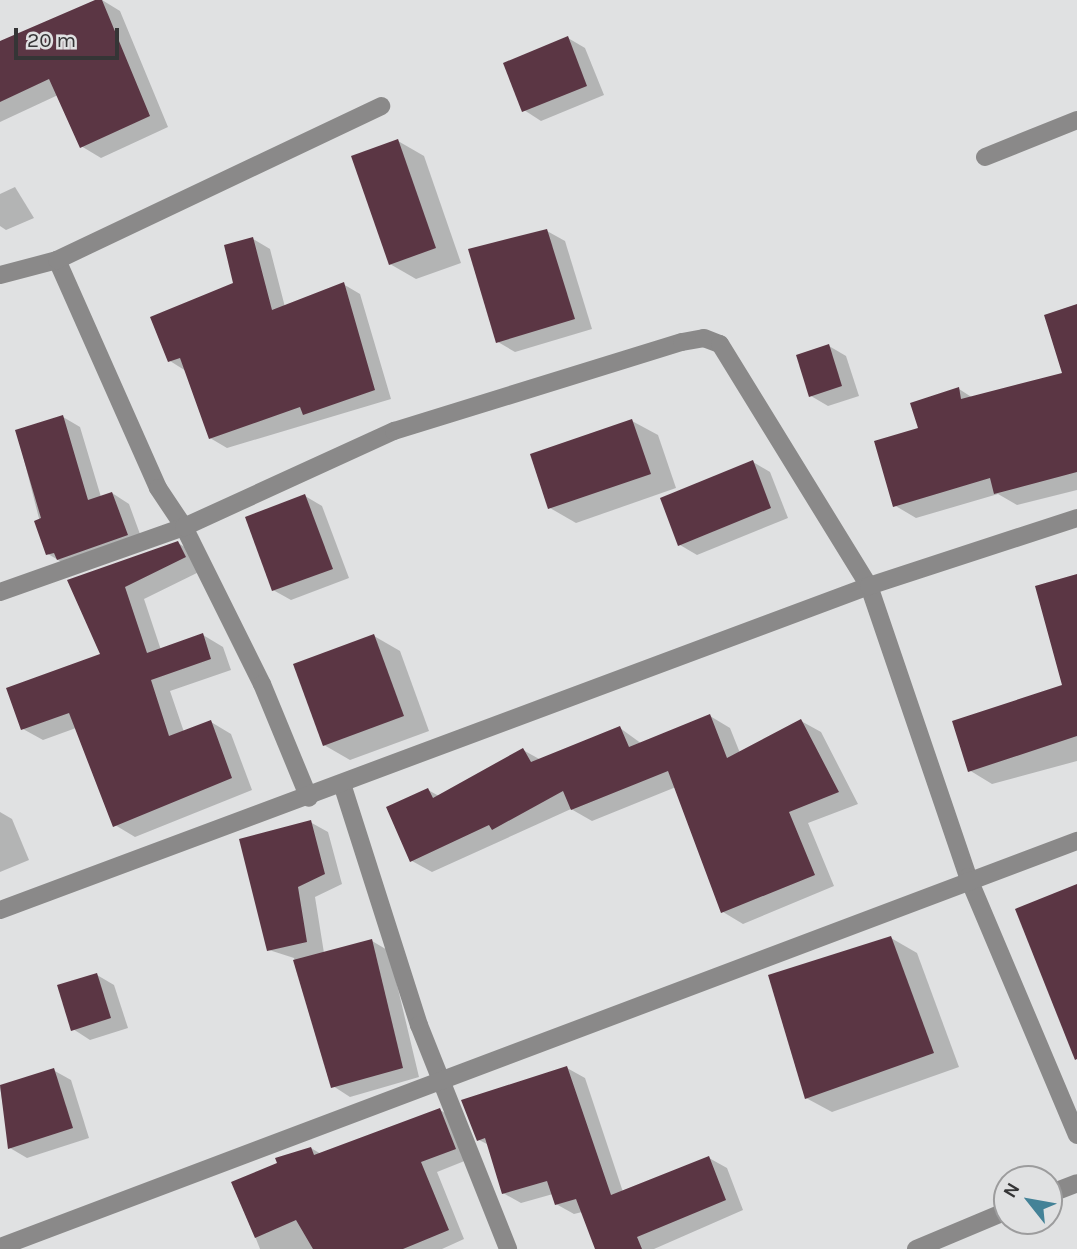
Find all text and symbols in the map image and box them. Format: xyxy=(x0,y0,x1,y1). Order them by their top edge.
scale bar xyxy=(18,14,122,58)
text: 20 m xyxy=(27,28,76,52)
north arrow xyxy=(993,1165,1063,1235)
text: N xyxy=(999,1179,1025,1202)

